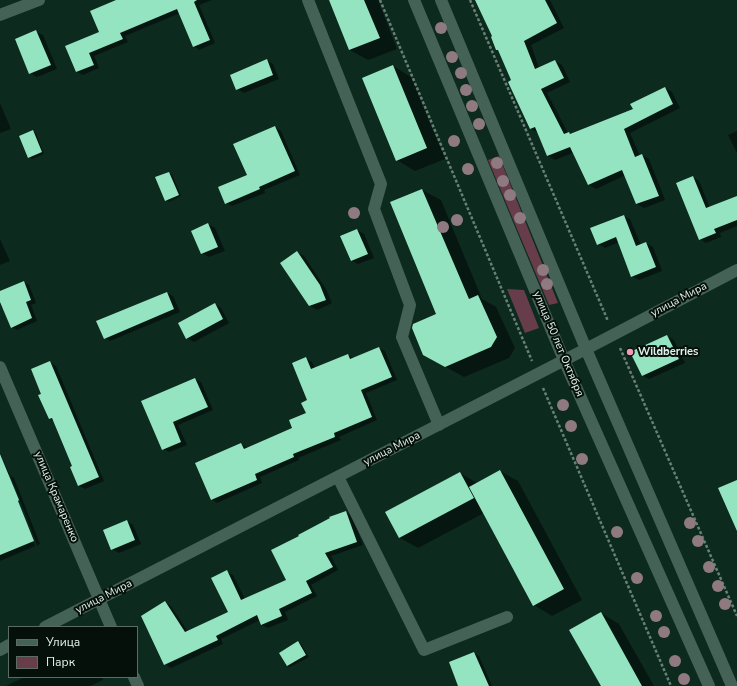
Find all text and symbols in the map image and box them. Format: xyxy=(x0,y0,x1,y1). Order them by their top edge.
street label: улица Мира xyxy=(649,280,709,320)
street label: улица 50 лет Октября xyxy=(530,289,586,399)
place label: Wildberries xyxy=(638,345,698,359)
marker: Wildberries xyxy=(625,347,635,357)
street label: улица Мира xyxy=(361,429,423,469)
street label: улица Крамаренко xyxy=(31,450,81,544)
street label: улица Мира xyxy=(73,577,135,617)
legend xyxy=(8,626,138,678)
text: Улица xyxy=(46,634,80,650)
text: Парк xyxy=(46,654,75,670)

